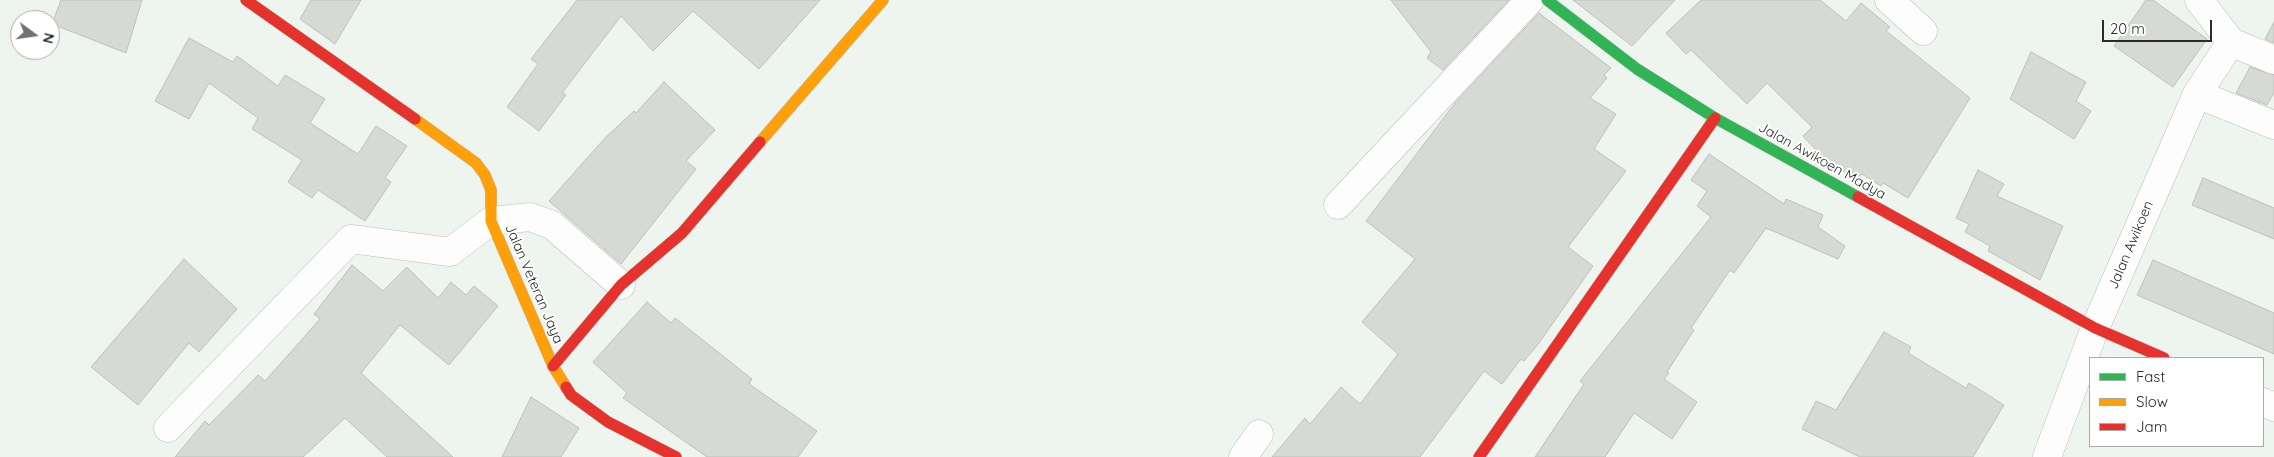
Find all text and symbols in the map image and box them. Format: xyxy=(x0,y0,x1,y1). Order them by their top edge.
north arrow xyxy=(10,10,60,60)
scale bar xyxy=(2104,10,2214,42)
text: 20 m xyxy=(2110,19,2145,38)
text: N xyxy=(39,31,59,46)
street label: Jalan Awikoen Madya xyxy=(1755,119,1889,203)
street label: Jalan Awikoen xyxy=(2105,198,2157,292)
street label: Jalan Veteran Jaya xyxy=(501,222,567,346)
legend xyxy=(2089,357,2264,447)
text: Fast xyxy=(2136,367,2165,386)
text: Slow xyxy=(2136,392,2168,411)
text: Jam xyxy=(2136,417,2167,436)

